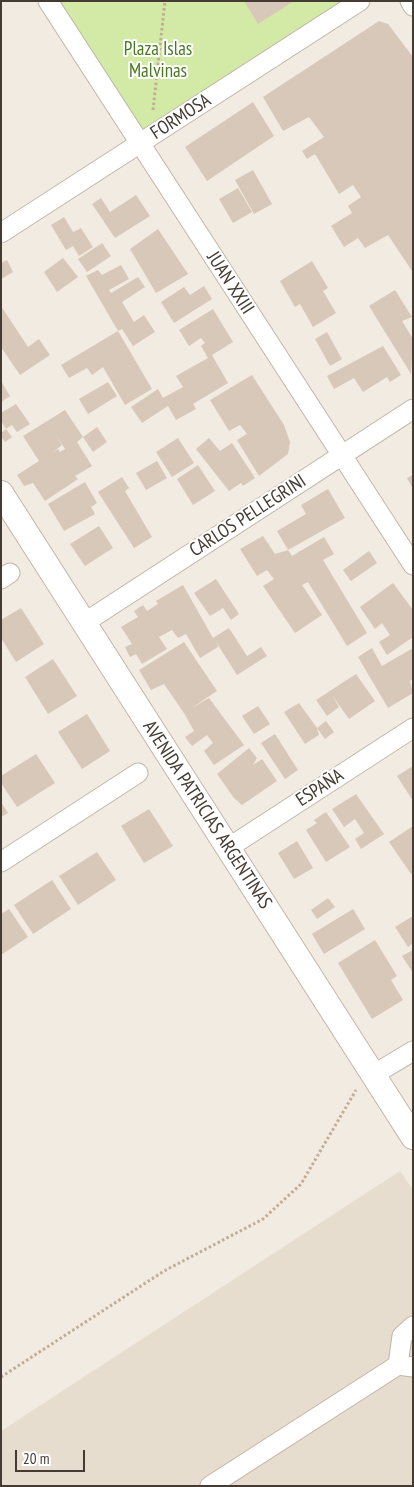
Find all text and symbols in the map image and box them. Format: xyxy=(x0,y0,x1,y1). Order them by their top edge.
park label: Plaza Islas Malvinas xyxy=(124,39,192,83)
street label: FORMOSA xyxy=(147,89,215,145)
street label: JUAN XXIII xyxy=(202,248,258,318)
street label: CARLOS PELLEGRINI xyxy=(186,470,310,562)
street label: AVENIDA PATRICIAS ARGENTINAS xyxy=(138,717,276,913)
street label: ESPAÑA xyxy=(292,764,348,812)
scale bar xyxy=(18,1440,88,1472)
text: 20 m xyxy=(23,1449,49,1468)

